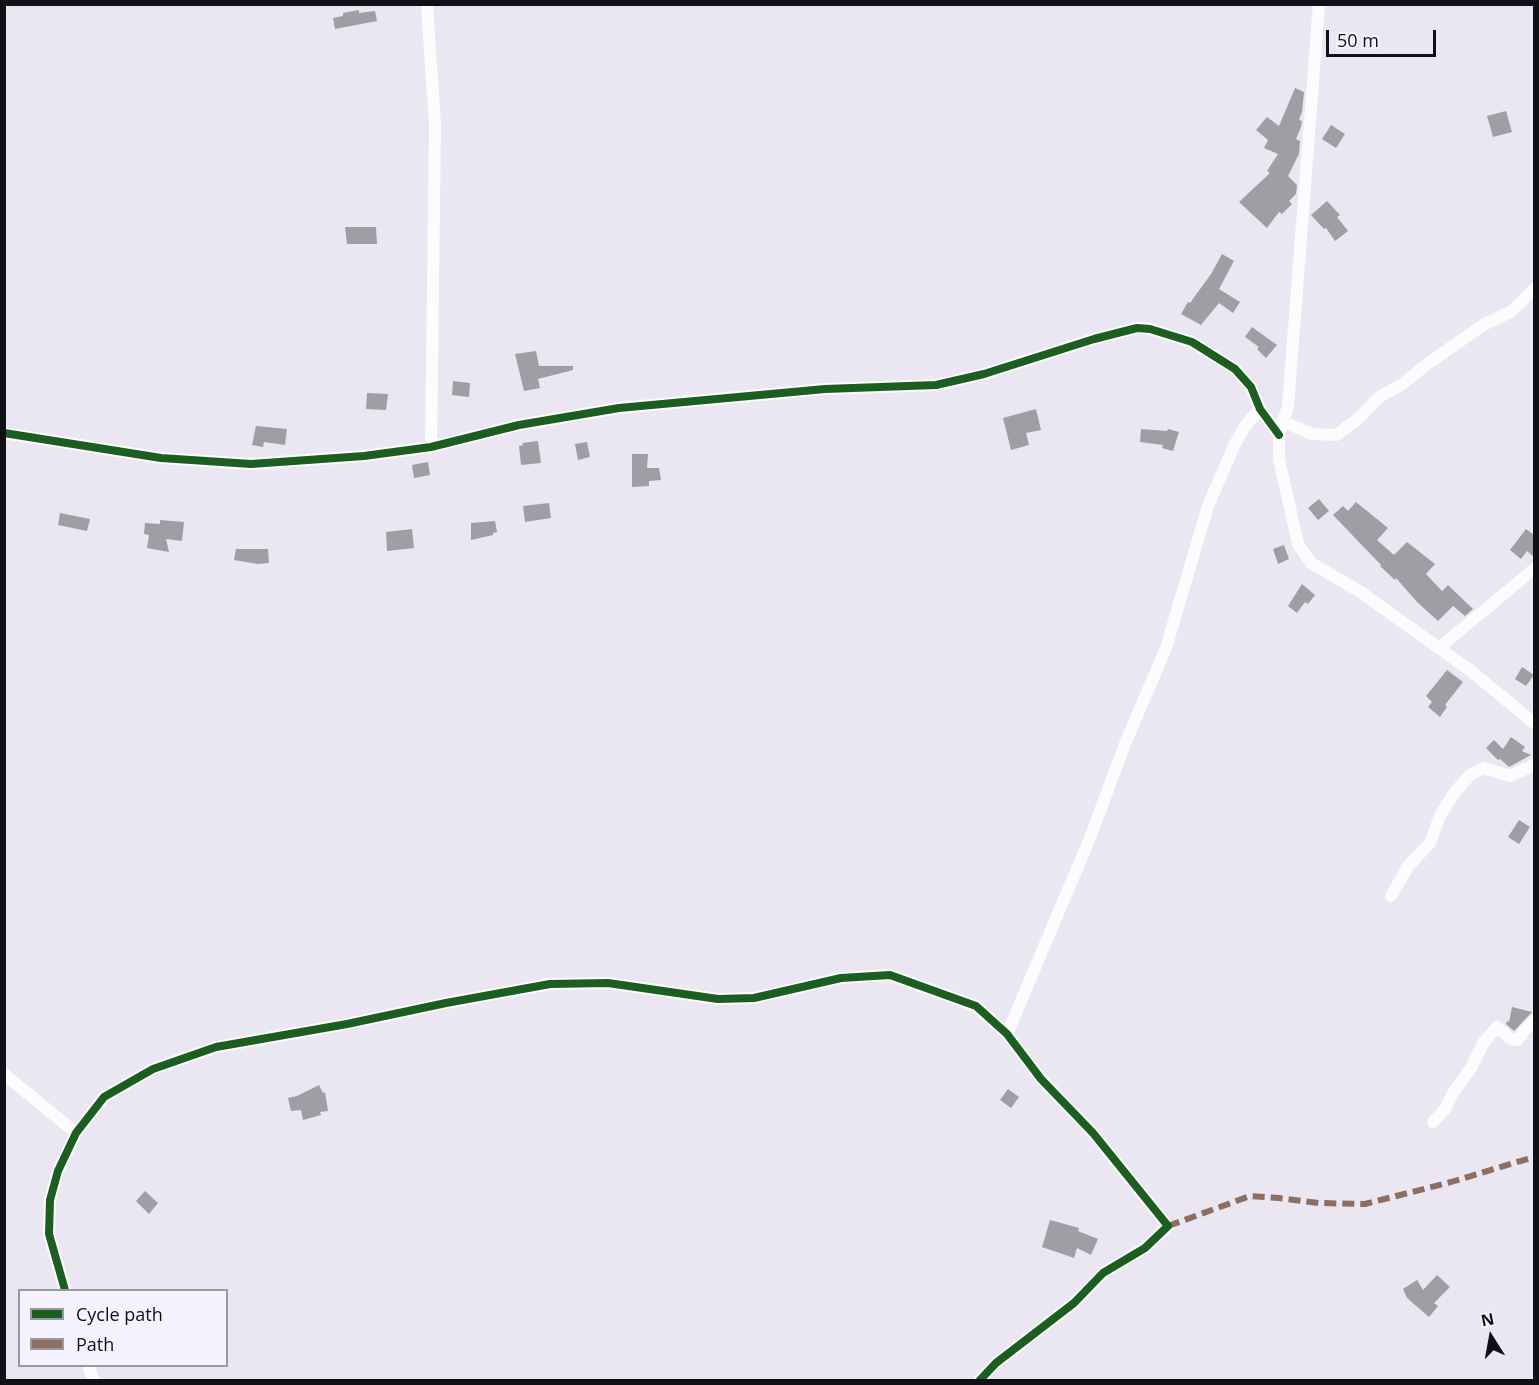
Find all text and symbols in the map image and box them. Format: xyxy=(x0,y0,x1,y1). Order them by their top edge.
scale bar xyxy=(1329,18,1438,56)
text: 50 m xyxy=(1337,28,1379,52)
legend xyxy=(18,1289,228,1367)
text: Cycle path xyxy=(76,1302,163,1326)
north arrow xyxy=(1461,1307,1521,1367)
text: N xyxy=(1479,1307,1496,1331)
text: Path xyxy=(76,1332,114,1356)

